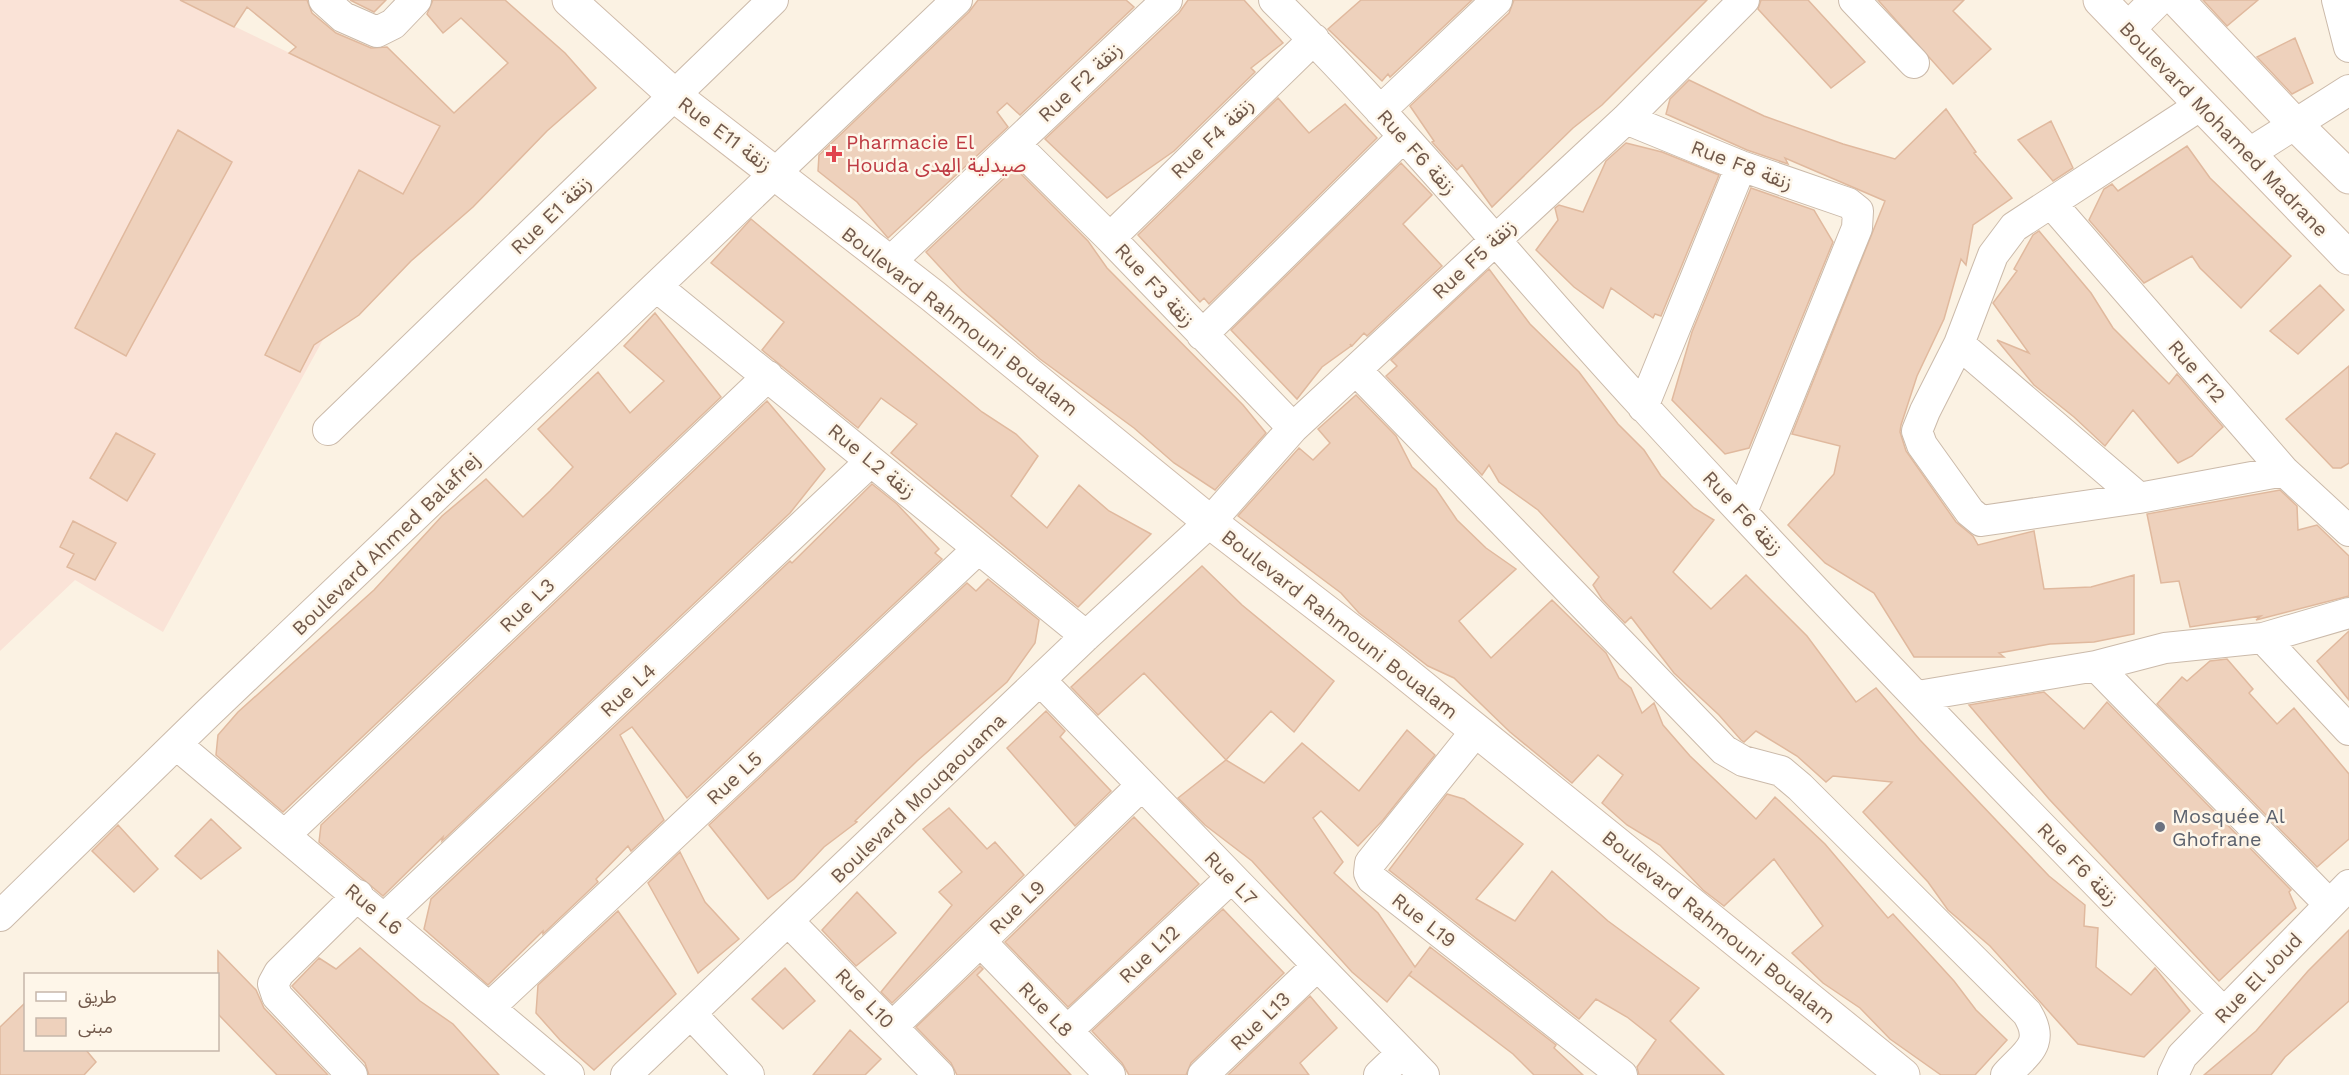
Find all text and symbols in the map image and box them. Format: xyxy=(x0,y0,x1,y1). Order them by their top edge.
street label: Boulevard Mohamed Madrane xyxy=(2115,16,2333,242)
street label: Rue F2 زنقة xyxy=(1033,37,1127,127)
street label: Rue E11 زنقة xyxy=(674,91,776,177)
street label: Rue F4 زنقة xyxy=(1165,92,1259,184)
street label: Rue F6 زنقة xyxy=(1372,104,1462,200)
place label: Pharmacie El Houda صيدلية الهدى xyxy=(846,130,1026,177)
street label: Rue F8 زنقة xyxy=(1688,135,1796,195)
marker: Pharmacie El Houda صيدلية الهدى xyxy=(827,147,841,161)
street label: Rue E1 زنقة xyxy=(506,171,596,259)
street label: Rue F5 زنقة xyxy=(1427,214,1521,304)
street label: Boulevard Rahmouni Boualam xyxy=(837,221,1083,421)
street label: Rue F3 زنقة xyxy=(1110,238,1200,332)
street label: Rue F12 xyxy=(2163,335,2231,407)
street label: Rue L2 زنقة xyxy=(823,418,921,504)
street label: Boulevard Ahmed Balafrej xyxy=(287,448,485,640)
street label: Rue F6 زنقة xyxy=(1698,466,1788,560)
street label: Boulevard Rahmouni Boualam xyxy=(1217,524,1463,724)
street label: Rue L3 xyxy=(494,573,560,637)
street label: Rue L4 xyxy=(595,658,661,722)
street label: Boulevard Mouqaouama xyxy=(825,708,1011,888)
street label: Rue L5 xyxy=(701,746,767,810)
place label: Mosquée Al Ghofrane xyxy=(2172,804,2285,851)
street label: Rue F6 زنقة xyxy=(2032,817,2124,911)
marker: Mosquée Al Ghofrane xyxy=(2153,820,2167,834)
street label: Boulevard Rahmouni Boualam xyxy=(1597,825,1841,1029)
street label: Rue L7 xyxy=(1199,846,1263,910)
street label: Rue L9 xyxy=(984,875,1050,939)
street label: Rue L6 xyxy=(340,878,408,940)
street label: Rue L19 xyxy=(1387,887,1461,953)
street label: Rue L12 xyxy=(1114,920,1184,988)
street label: Rue El Joud xyxy=(2209,928,2307,1028)
street label: Rue L10 xyxy=(830,963,900,1033)
legend xyxy=(24,973,219,1051)
street label: Rue L8 xyxy=(1014,976,1078,1042)
text: طريق xyxy=(78,986,117,1008)
street label: Rue L13 xyxy=(1225,987,1295,1055)
text: مبنى xyxy=(78,1016,113,1038)

